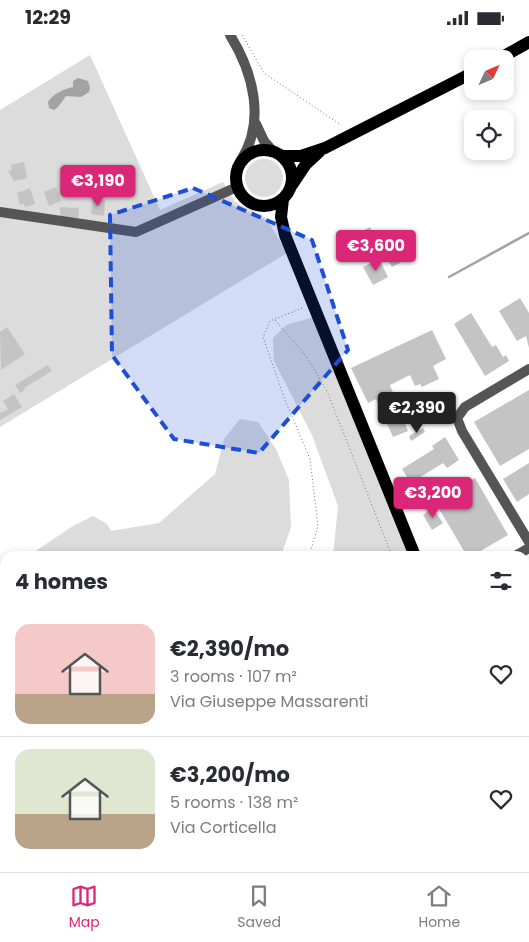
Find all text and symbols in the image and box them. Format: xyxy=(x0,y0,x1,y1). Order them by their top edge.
text: 12:29 xyxy=(25,4,71,31)
north arrow xyxy=(464,50,514,100)
map controls xyxy=(464,50,514,160)
button: locate xyxy=(464,110,514,160)
pin: €3,190 xyxy=(57,165,139,207)
text: €3,190 xyxy=(71,169,125,192)
pin: €3,600 xyxy=(335,229,417,272)
text: €3,600 xyxy=(347,234,405,257)
pin: €2,390 xyxy=(376,391,458,434)
text: €2,390 xyxy=(389,396,445,419)
pin: €3,200 xyxy=(392,477,474,519)
text: €3,200 xyxy=(404,481,462,504)
text: 4 homes xyxy=(15,567,108,596)
icon: filters xyxy=(487,567,515,595)
text: €2,390/mo xyxy=(170,634,289,663)
icon: home xyxy=(55,644,115,704)
icon: heart xyxy=(487,660,515,688)
text: 3 rooms · 107 m² xyxy=(170,665,297,688)
text: Via Giuseppe Massarenti xyxy=(170,690,369,713)
text: €3,200/mo xyxy=(170,760,290,789)
icon: home xyxy=(55,769,115,829)
icon: heart xyxy=(487,785,515,813)
text: 5 rooms · 138 m² xyxy=(170,791,298,814)
text: Via Corticella xyxy=(170,816,276,839)
tab: Map xyxy=(69,882,100,933)
tab: Saved xyxy=(237,882,281,933)
tab: Home xyxy=(418,882,460,933)

